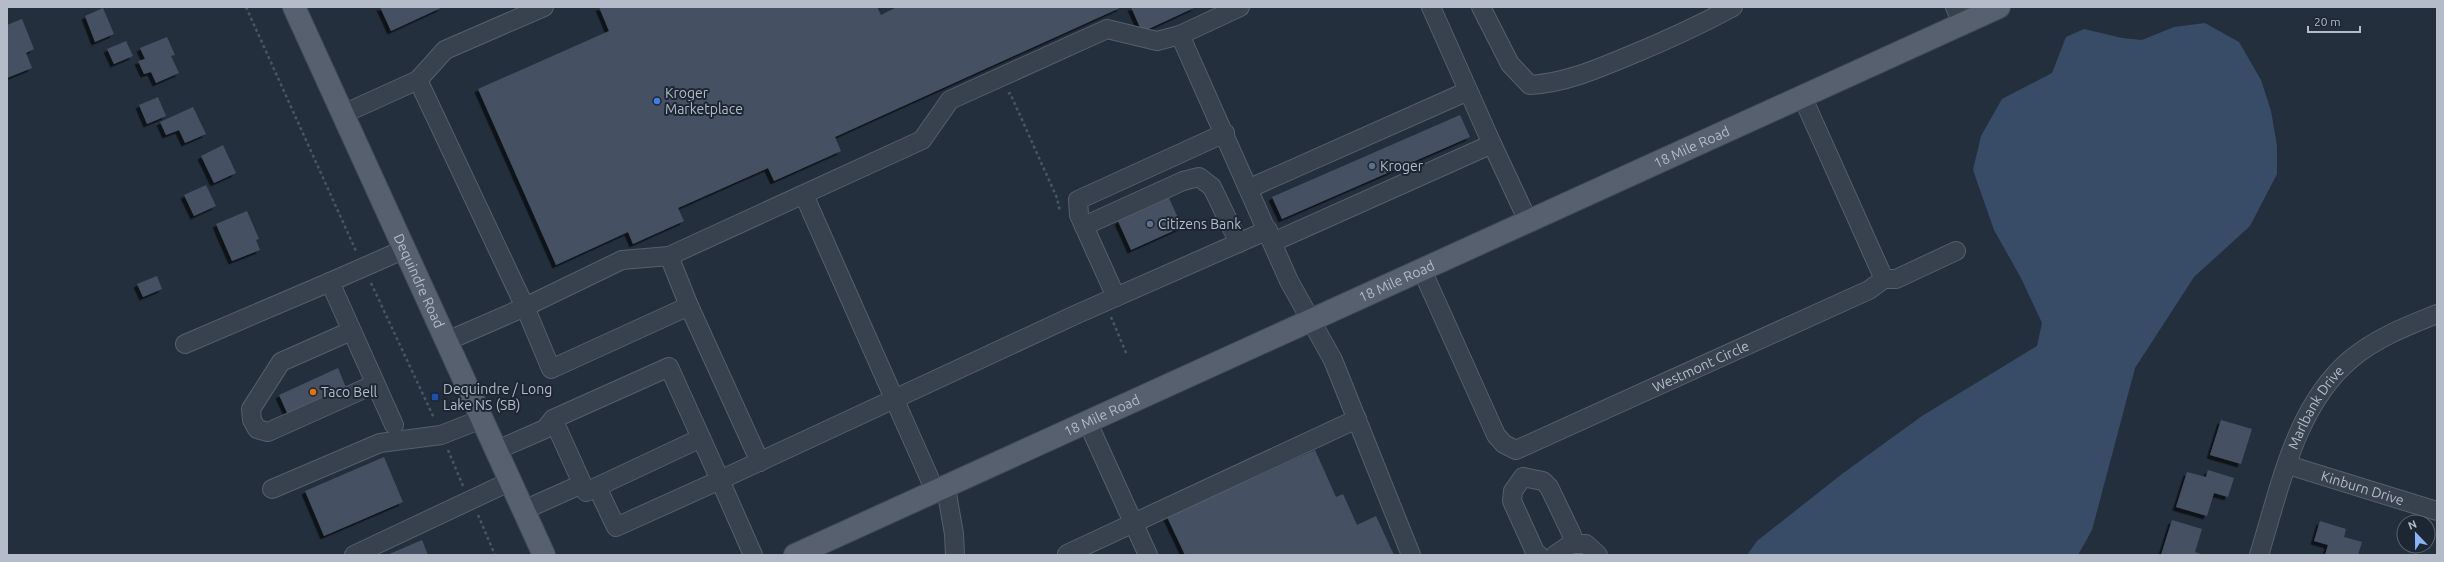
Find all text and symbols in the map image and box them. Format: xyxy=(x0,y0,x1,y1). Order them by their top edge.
scale bar xyxy=(2308,8,2360,34)
text: 20 m xyxy=(2314,15,2341,28)
place label: Kroger Marketplace xyxy=(665,85,743,117)
marker: Kroger Marketplace xyxy=(652,96,662,106)
street label: 18 Mile Road xyxy=(1651,123,1732,171)
place label: Kroger xyxy=(1380,158,1424,174)
marker: Kroger xyxy=(1367,161,1377,171)
place label: Citizens Bank xyxy=(1158,216,1241,232)
marker: Citizens Bank xyxy=(1145,219,1155,229)
street label: Dequindre Road xyxy=(390,231,447,331)
street label: 18 Mile Road xyxy=(1356,257,1437,305)
street label: Westmont Circle xyxy=(1650,337,1751,395)
street label: Marlbank Drive xyxy=(2285,362,2347,452)
place label: Dequindre / Long Lake NS (SB) xyxy=(443,381,552,413)
place label: Taco Bell xyxy=(321,384,378,400)
marker: Taco Bell xyxy=(308,387,318,397)
street label: 18 Mile Road xyxy=(1061,391,1142,440)
marker: Dequindre / Long Lake NS (SB) xyxy=(430,392,440,402)
street label: Kinburn Drive xyxy=(2319,468,2406,508)
north arrow xyxy=(2396,514,2436,554)
text: N xyxy=(2406,518,2418,532)

